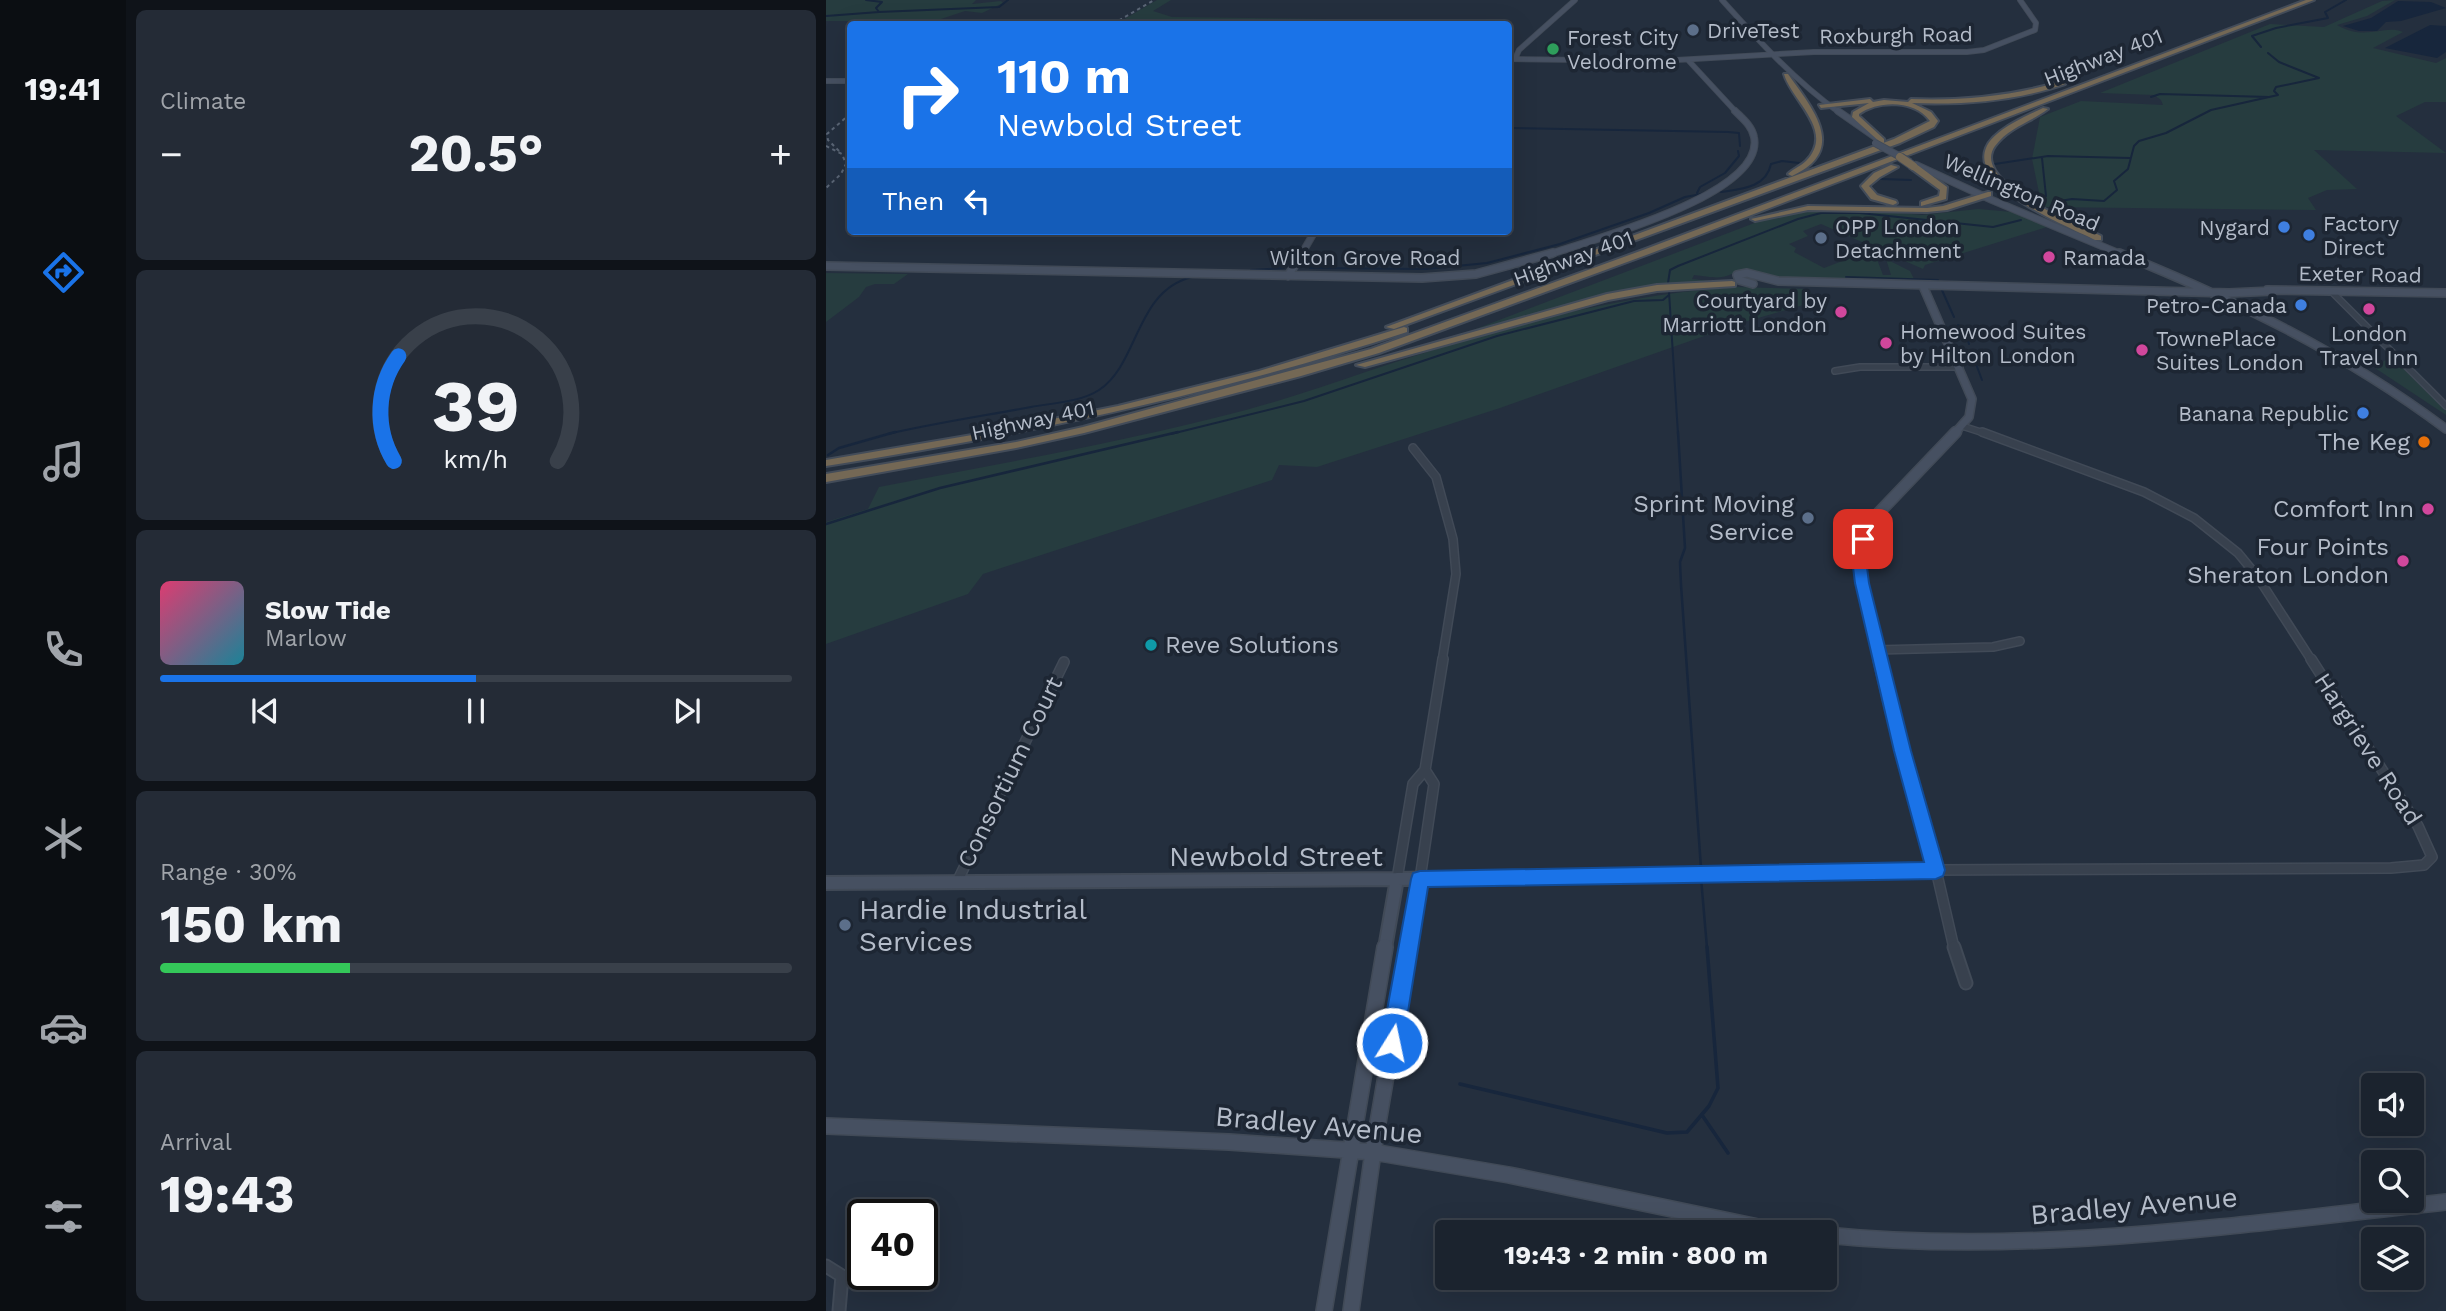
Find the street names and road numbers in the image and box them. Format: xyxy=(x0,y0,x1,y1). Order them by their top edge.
street label: Roxburgh Road xyxy=(1819,21,1973,49)
street label: Highway 401 xyxy=(2040,23,2166,91)
street label: Wellington Road xyxy=(1940,148,2104,236)
street label: Highway 401 xyxy=(1510,225,1636,291)
street label: Wilton Grove Road xyxy=(1270,245,1460,270)
street label: Exeter Road xyxy=(2298,260,2422,288)
street label: Highway 401 xyxy=(969,395,1097,445)
street label: Hargrieve Road xyxy=(2308,668,2428,830)
street label: Consortium Court xyxy=(952,672,1068,872)
street label: Newbold Street xyxy=(1169,840,1383,873)
street label: Bradley Avenue xyxy=(1214,1099,1424,1151)
street label: Bradley Avenue xyxy=(2029,1180,2239,1232)

